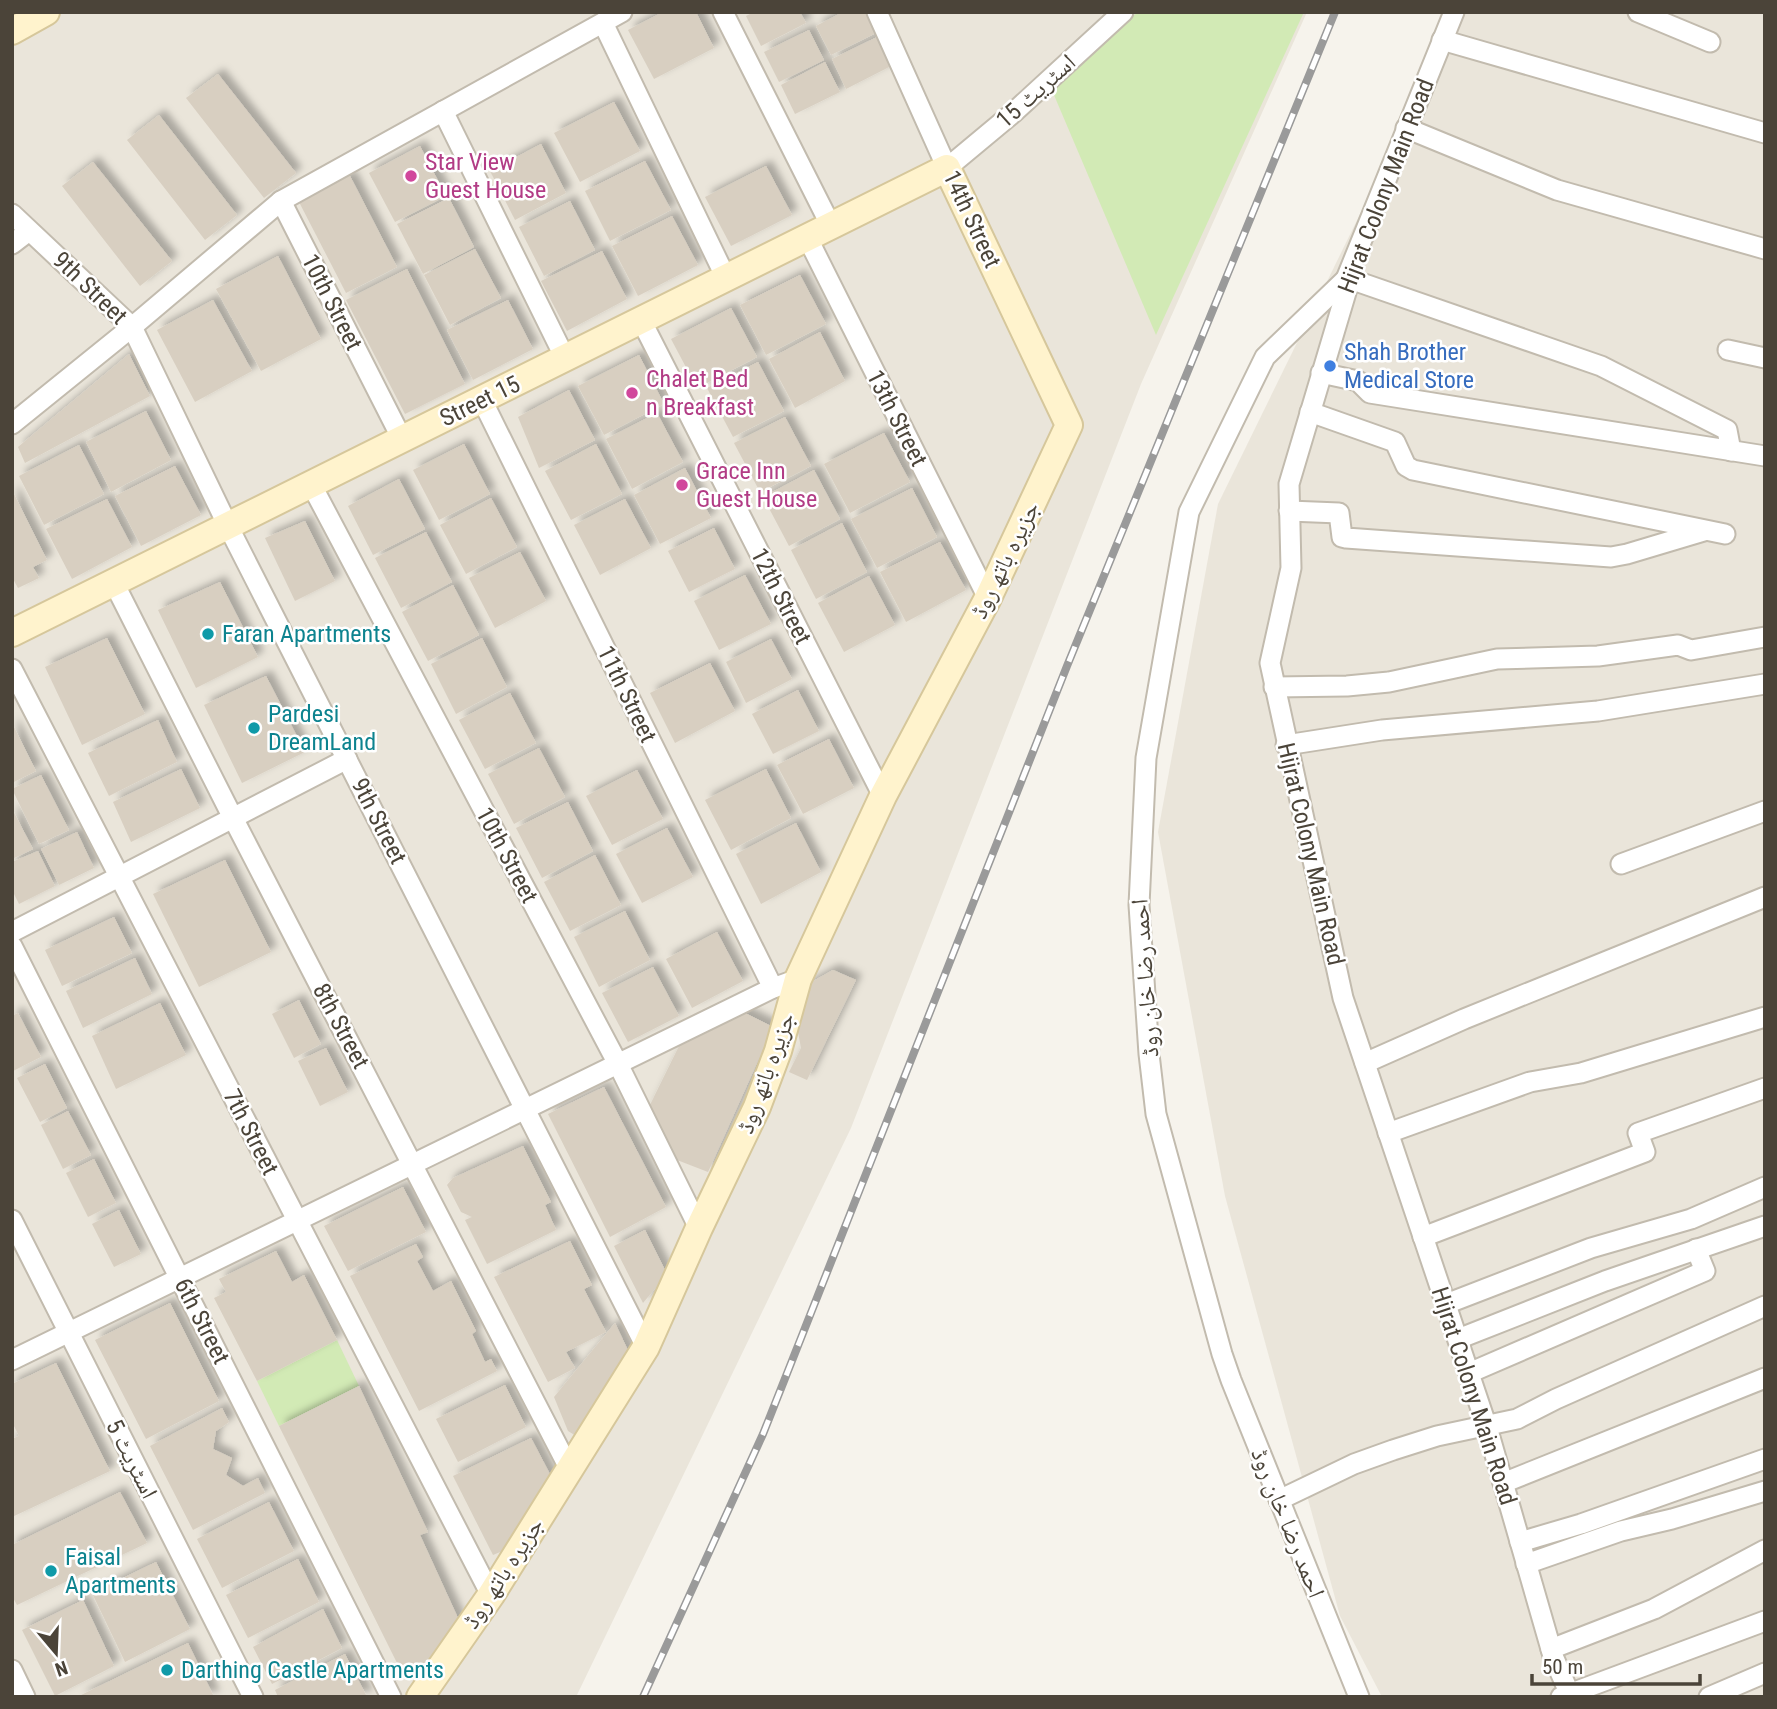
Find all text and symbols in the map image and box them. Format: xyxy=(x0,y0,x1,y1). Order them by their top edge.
street label: اسٹریٹ 15 xyxy=(991,48,1081,134)
street label: Hijrat Colony Main Road xyxy=(1332,75,1440,297)
place label: Star View Guest House xyxy=(425,148,546,204)
street label: 14th Street xyxy=(937,166,1007,272)
marker: Star View Guest House xyxy=(403,168,419,184)
street label: 9th Street xyxy=(47,246,133,330)
street label: 10th Street xyxy=(296,249,368,355)
place label: Shah Brother Medical Store xyxy=(1344,338,1474,394)
marker: Shah Brother Medical Store xyxy=(1322,358,1338,374)
place label: Chalet Bed n Breakfast xyxy=(646,365,754,421)
street label: 13th Street xyxy=(861,365,933,471)
street label: Street 15 xyxy=(435,370,525,432)
marker: Chalet Bed n Breakfast xyxy=(624,385,640,401)
place label: Grace Inn Guest House xyxy=(696,457,817,513)
marker: Grace Inn Guest House xyxy=(674,477,690,493)
street label: جزیرہ باتھ روڈ xyxy=(965,497,1045,623)
street label: 12th Street xyxy=(745,543,817,649)
place label: Faran Apartments xyxy=(222,620,391,648)
marker: Faran Apartments xyxy=(200,626,216,642)
street label: 11th Street xyxy=(592,641,662,747)
place label: Pardesi DreamLand xyxy=(268,700,376,756)
marker: Pardesi DreamLand xyxy=(246,720,262,736)
street label: Hijrat Colony Main Road xyxy=(1272,740,1350,968)
street label: 9th Street xyxy=(346,774,412,868)
street label: 10th Street xyxy=(470,802,544,908)
street label: احمد رضا خان روڈ xyxy=(1125,898,1165,1058)
street label: 8th Street xyxy=(307,979,375,1073)
street label: جزیرہ باتھ روڈ xyxy=(731,1009,801,1137)
street label: 7th Street xyxy=(218,1085,284,1179)
street label: 6th Street xyxy=(169,1274,235,1368)
street label: Hijrat Colony Main Road xyxy=(1426,1283,1522,1509)
street label: اسٹریٹ 5 xyxy=(100,1415,164,1503)
street label: احمد رضا خان روڈ xyxy=(1245,1444,1331,1602)
street label: جزیرہ باتھ روڈ xyxy=(457,1512,549,1634)
place label: Faisal Apartments xyxy=(65,1543,176,1599)
marker: Faisal Apartments xyxy=(43,1563,59,1579)
north arrow xyxy=(21,1618,91,1688)
scale bar xyxy=(1532,1642,1700,1686)
text: 50 m xyxy=(1542,1655,1583,1679)
text: N xyxy=(52,1656,71,1681)
place label: Darthing Castle Apartments xyxy=(181,1656,444,1684)
marker: Darthing Castle Apartments xyxy=(159,1662,175,1678)

